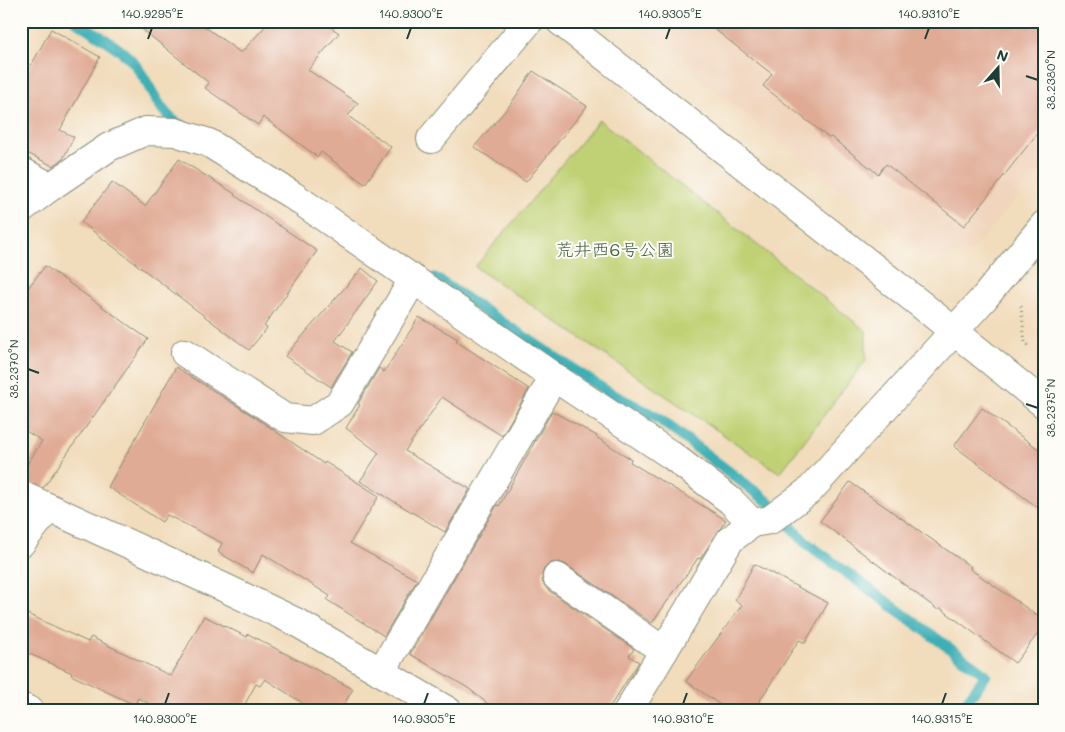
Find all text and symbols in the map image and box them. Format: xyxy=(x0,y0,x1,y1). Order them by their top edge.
text: 140.9295°E xyxy=(121,5,183,21)
text: 140.9300°E xyxy=(379,5,443,21)
text: 140.9305°E xyxy=(638,5,702,21)
text: 140.9310°E xyxy=(898,5,960,21)
north arrow xyxy=(972,42,1022,92)
text: N xyxy=(994,45,1011,66)
text: 38.2380°N xyxy=(1042,50,1058,110)
park label: 荒井西6号公園 xyxy=(556,237,674,261)
text: 38.2370°N xyxy=(5,339,21,399)
text: 38.2375°N xyxy=(1042,379,1058,437)
text: 140.9300°E xyxy=(133,710,197,726)
text: 140.9305°E xyxy=(392,710,456,726)
text: 140.9310°E xyxy=(652,710,714,726)
text: 140.9315°E xyxy=(911,710,973,726)

